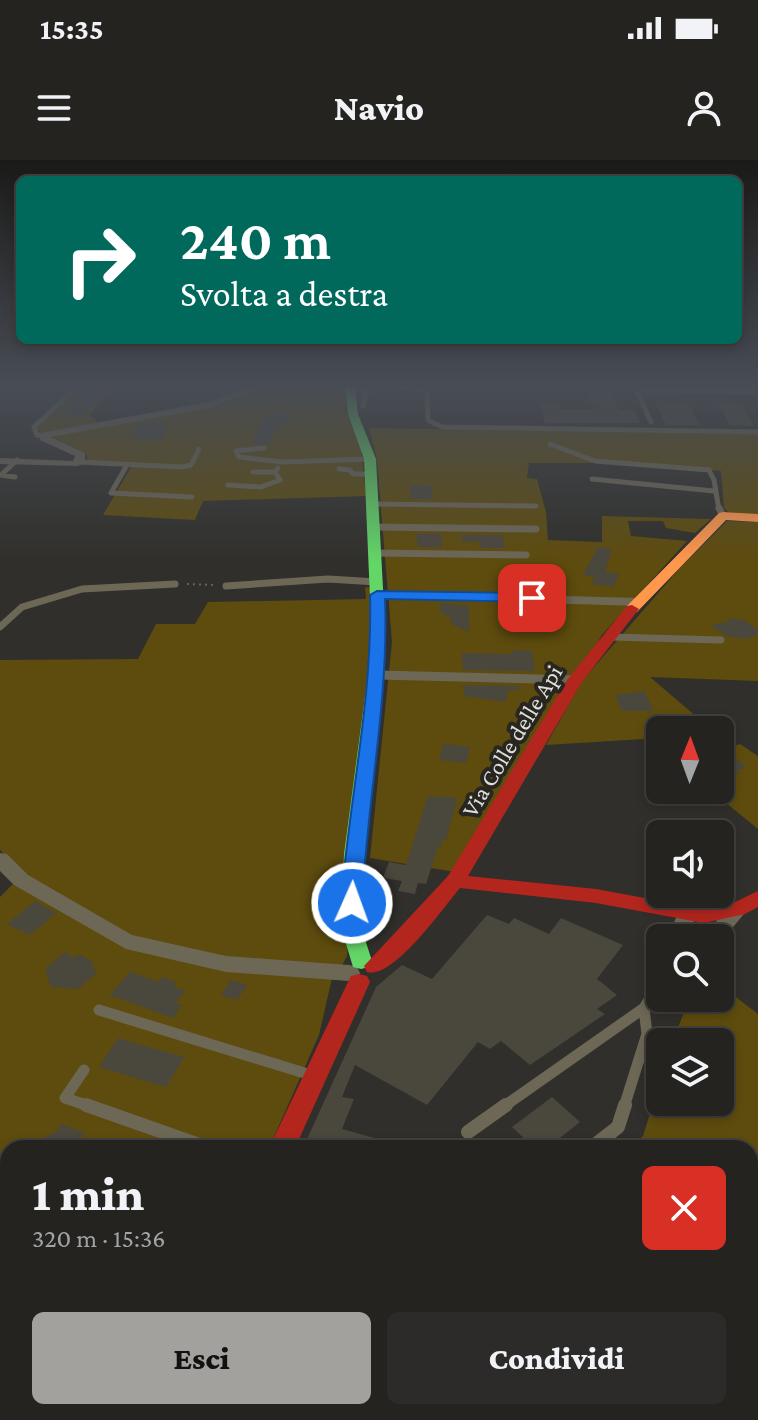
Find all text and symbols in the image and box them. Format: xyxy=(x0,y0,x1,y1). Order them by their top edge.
text: 15:35 xyxy=(40,12,104,45)
icon: menu xyxy=(32,86,76,130)
icon: person xyxy=(682,86,726,130)
text: Navio xyxy=(334,88,424,128)
icon: right xyxy=(48,208,152,312)
text: 240 m xyxy=(180,209,331,271)
text: Svolta a destra xyxy=(180,274,388,314)
pin xyxy=(498,564,566,632)
icon: arrive xyxy=(510,576,554,620)
street label: Via Colle delle Api xyxy=(456,660,567,821)
north arrow xyxy=(646,716,734,804)
map controls xyxy=(646,716,734,1116)
button: sound xyxy=(646,820,734,908)
position arrow xyxy=(310,861,394,945)
button: search xyxy=(646,924,734,1012)
button: layers xyxy=(646,1028,734,1116)
button: close xyxy=(642,1166,726,1250)
text: 1 min xyxy=(32,1167,144,1220)
text: 320 m · 15:36 xyxy=(32,1224,165,1253)
button: Esci xyxy=(32,1312,371,1404)
button: Condividi xyxy=(387,1312,726,1404)

